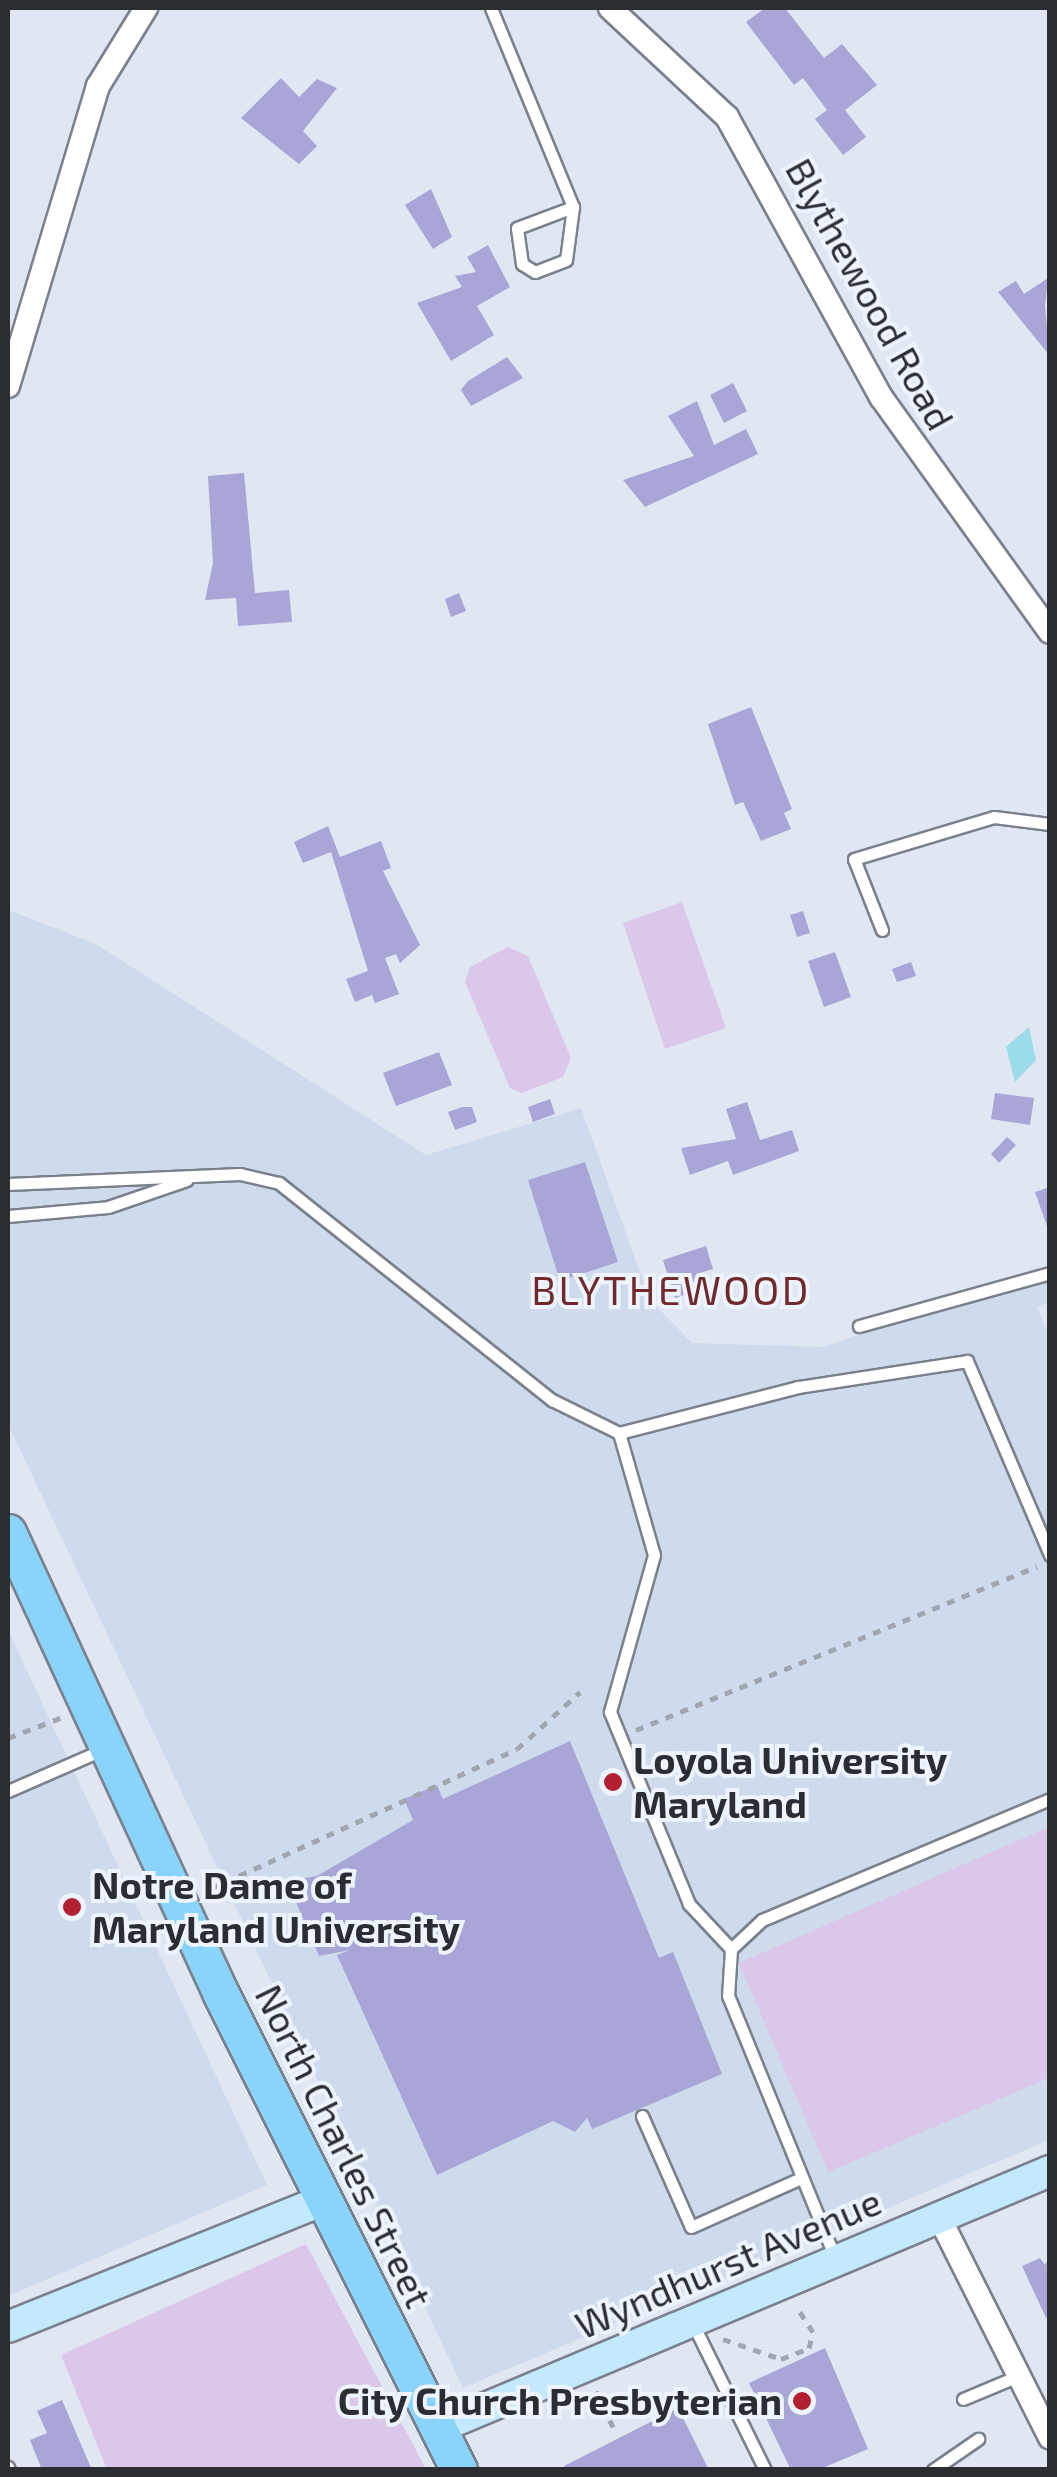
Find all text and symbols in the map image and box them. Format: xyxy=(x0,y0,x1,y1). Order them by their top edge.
street label: Blythewood Road xyxy=(777,150,963,438)
district label: BLYTHEWOOD xyxy=(531,1265,811,1313)
place label: Loyola University Maryland xyxy=(633,1737,947,1826)
marker: Loyola University Maryland xyxy=(602,1771,624,1793)
place label: Notre Dame of Maryland University xyxy=(92,1862,460,1952)
marker: Notre Dame of Maryland University xyxy=(61,1896,83,1918)
street label: North Charles Street xyxy=(246,1977,442,2315)
street label: Wyndhurst Avenue xyxy=(568,2178,888,2348)
place label: City Church Presbyterian xyxy=(337,2378,782,2424)
marker: City Church Presbyterian xyxy=(791,2390,813,2412)

